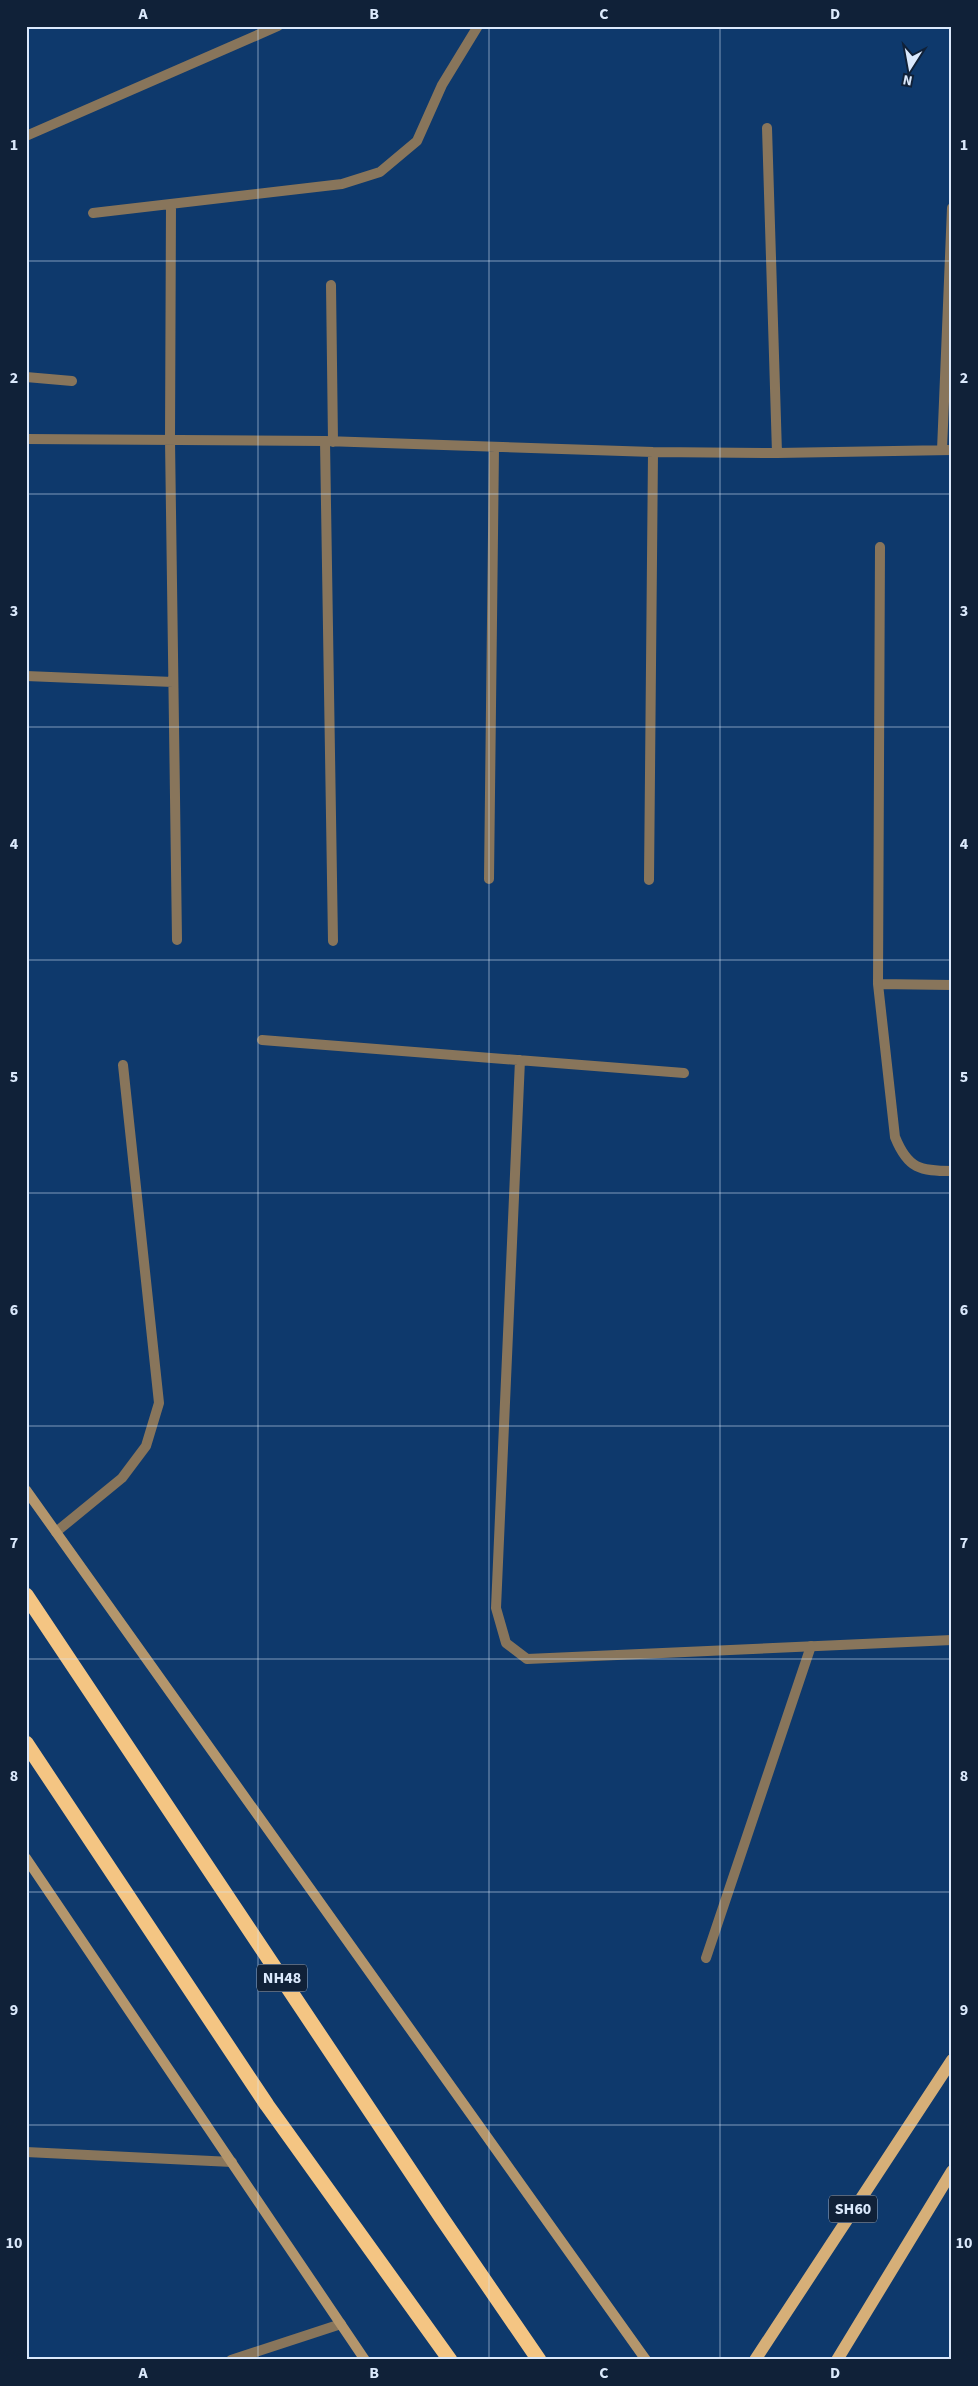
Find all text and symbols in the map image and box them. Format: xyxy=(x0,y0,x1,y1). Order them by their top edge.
text: A xyxy=(137,3,148,25)
text: B xyxy=(369,3,379,25)
text: C xyxy=(599,3,609,25)
text: D xyxy=(830,3,840,25)
north arrow xyxy=(886,42,936,92)
text: N xyxy=(901,69,914,90)
text: 1 xyxy=(10,134,18,156)
text: 1 xyxy=(960,134,968,156)
text: 2 xyxy=(10,367,18,389)
text: 2 xyxy=(960,367,968,389)
text: 3 xyxy=(10,600,18,622)
text: 3 xyxy=(960,600,968,622)
text: 4 xyxy=(10,833,19,855)
text: 4 xyxy=(960,833,969,855)
text: 5 xyxy=(10,1066,18,1088)
text: 5 xyxy=(960,1066,968,1088)
text: 6 xyxy=(10,1299,18,1321)
text: 6 xyxy=(960,1299,968,1321)
text: 7 xyxy=(10,1532,18,1554)
text: 7 xyxy=(960,1532,968,1554)
text: 8 xyxy=(10,1765,18,1787)
text: 8 xyxy=(960,1765,968,1787)
road number: NH48 xyxy=(257,1965,307,1992)
text: 9 xyxy=(10,1999,18,2021)
text: 9 xyxy=(960,1999,968,2021)
road number: SH60 xyxy=(829,2196,877,2222)
text: 10 xyxy=(6,2232,22,2254)
text: 10 xyxy=(956,2232,972,2254)
text: A xyxy=(137,2362,148,2384)
text: B xyxy=(369,2362,379,2384)
text: C xyxy=(599,2362,609,2384)
text: D xyxy=(830,2362,840,2384)

